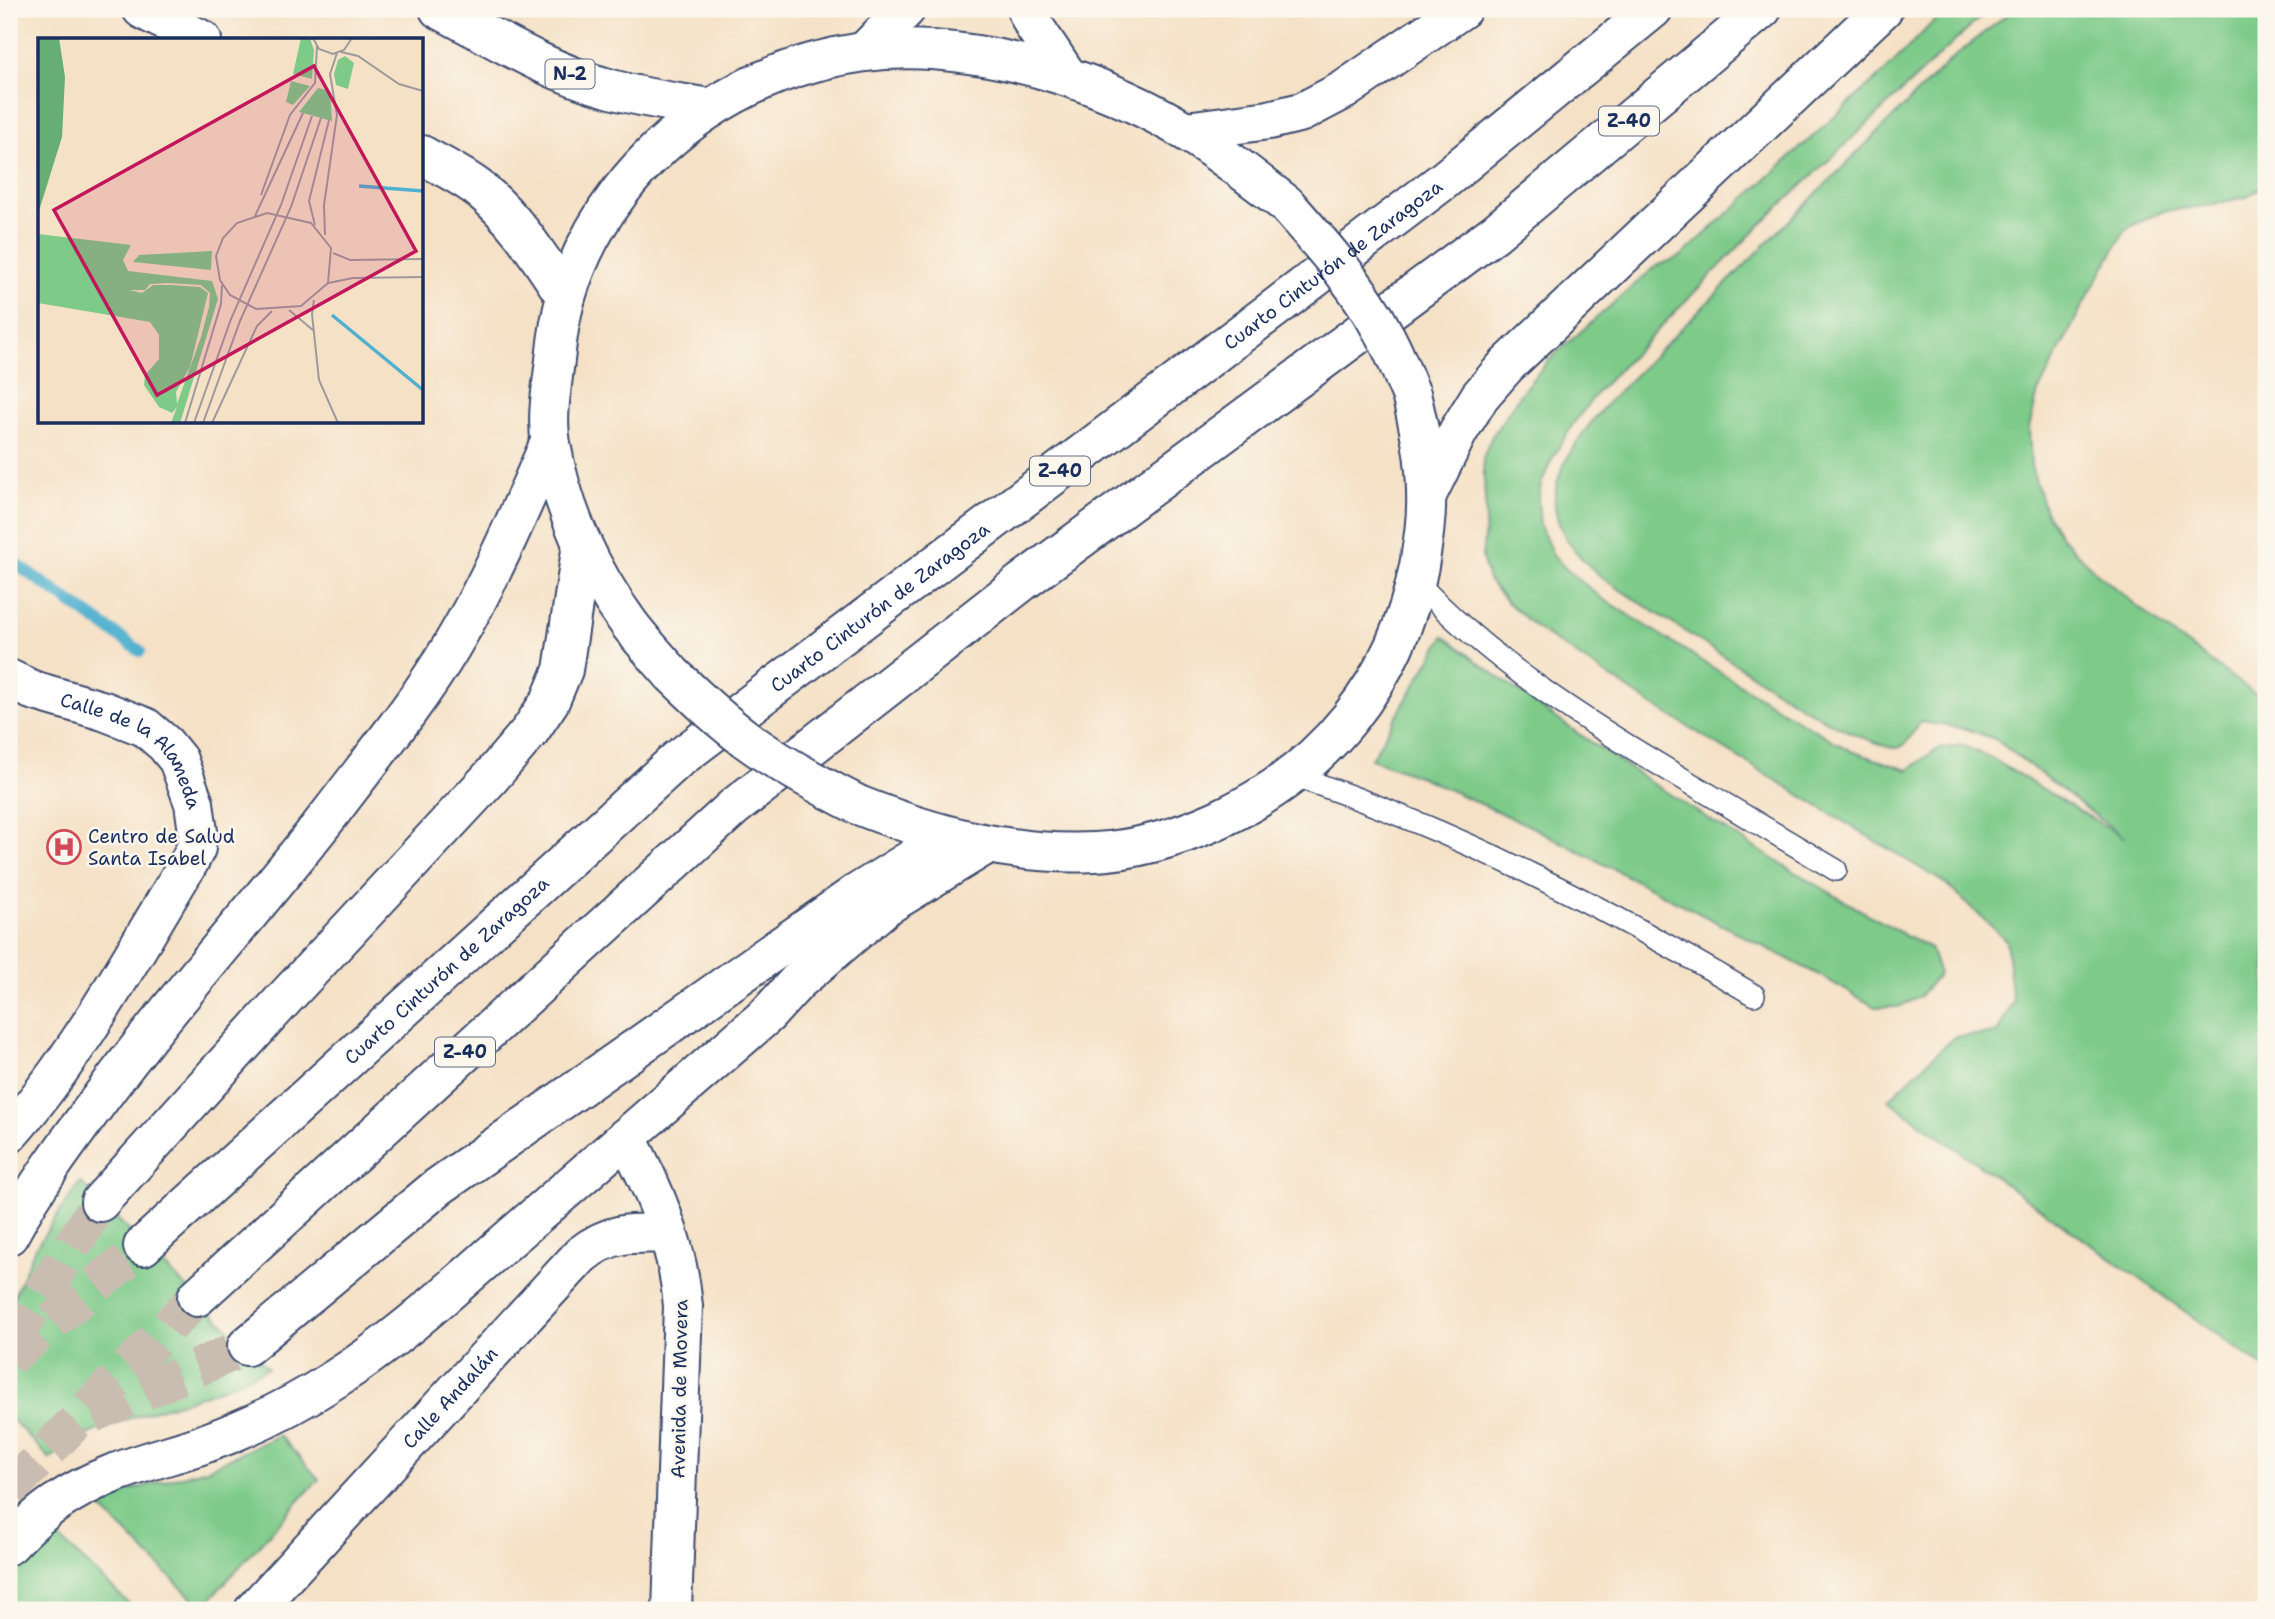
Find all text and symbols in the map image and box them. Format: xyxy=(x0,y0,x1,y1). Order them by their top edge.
inset map xyxy=(38,38,424,424)
road number: N-2 xyxy=(546,60,594,88)
road number: Z-40 xyxy=(1599,106,1659,136)
street label: Cuarto Cinturón de Zaragoza xyxy=(1218,174,1448,356)
road number: Z-40 xyxy=(1030,457,1090,486)
street label: Cuarto Cinturón de Zaragoza xyxy=(765,516,995,698)
street label: Calle de la Alameda xyxy=(57,687,207,812)
place label: Centro de Salud Santa Isabel xyxy=(88,824,235,871)
hospital icon: Centro de Salud Santa Isabel xyxy=(45,828,83,866)
street label: Cuarto Cinturón de Zaragoza xyxy=(339,871,554,1070)
road number: Z-40 xyxy=(435,1037,495,1066)
street label: Avenida de Movera xyxy=(665,1299,694,1479)
street label: Calle Andalán xyxy=(397,1342,503,1454)

